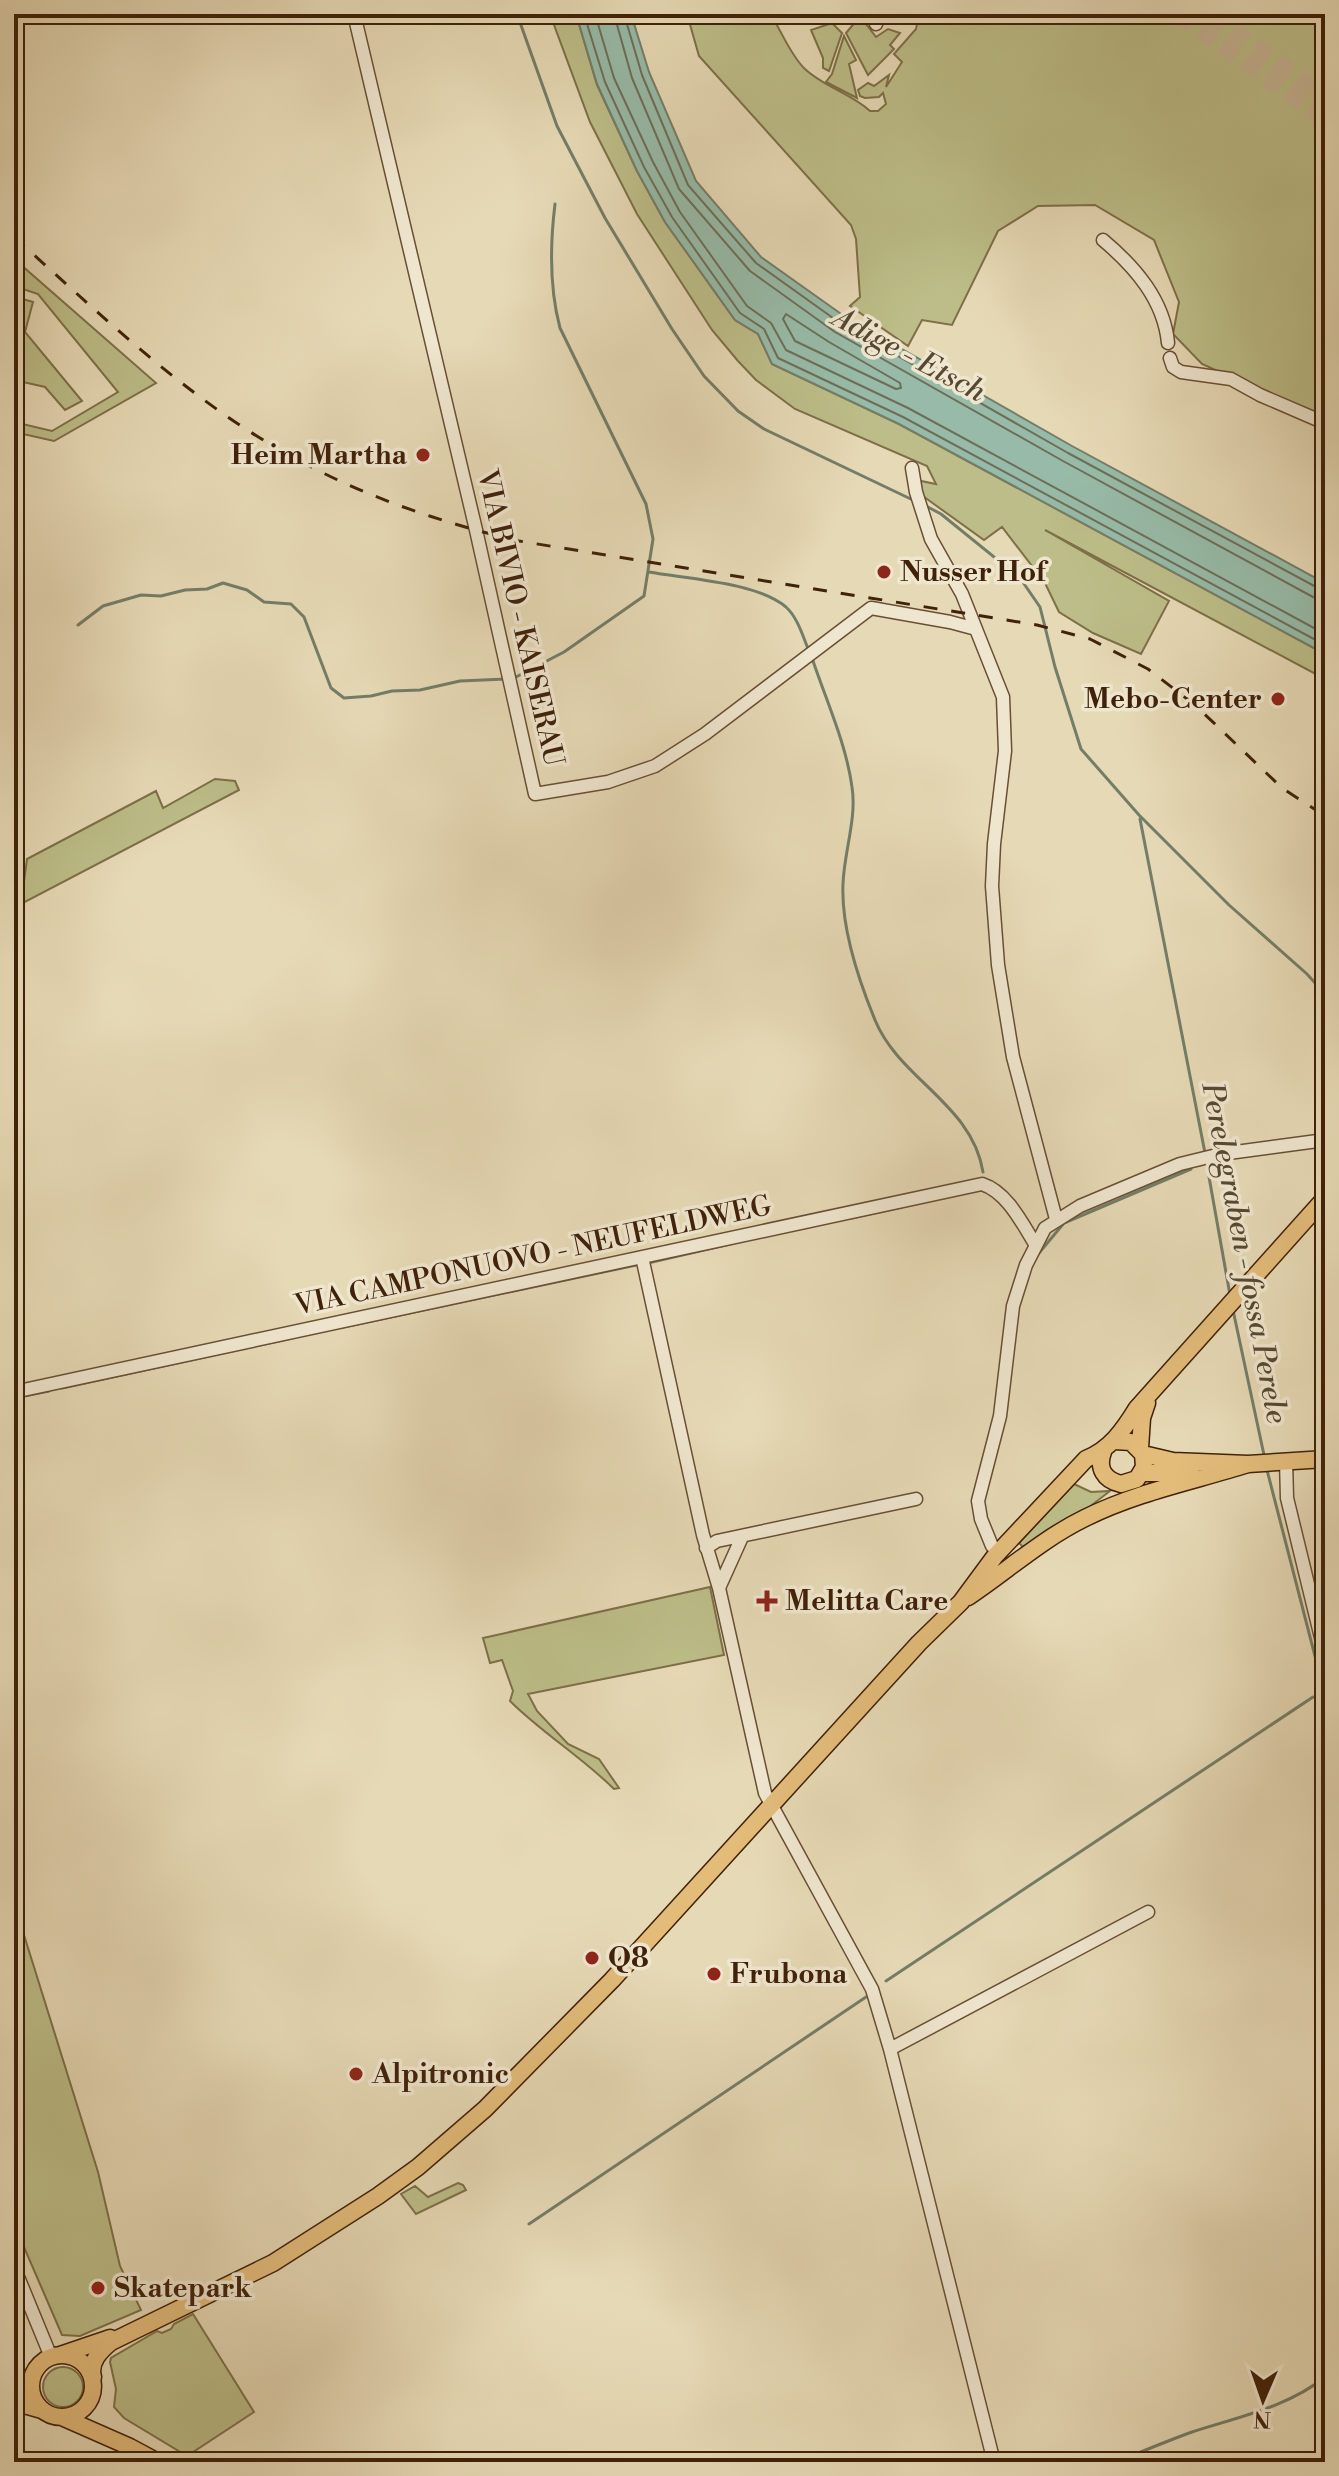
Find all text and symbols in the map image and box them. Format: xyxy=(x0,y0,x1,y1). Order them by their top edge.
water label: Adige - Etsch xyxy=(823,297,992,411)
place label: Heim Martha xyxy=(231,438,408,473)
marker: Heim Martha xyxy=(414,446,432,464)
street label: VIA BIVIO - KAISERAU xyxy=(469,466,571,770)
place label: Nusser Hof xyxy=(900,555,1049,590)
marker: Nusser Hof xyxy=(875,563,893,581)
place label: Mebo-Center xyxy=(1084,682,1262,717)
marker: Mebo-Center xyxy=(1269,690,1287,708)
water label: Perelegraben - fossa Perele xyxy=(1192,1078,1296,1427)
street label: VIA CAMPONUOVO - NEUFELDWEG xyxy=(291,1188,775,1324)
place label: Melitta Care xyxy=(785,1584,948,1619)
marker: Melitta Care xyxy=(756,1590,778,1612)
place label: Q8 xyxy=(608,1941,649,1976)
marker: Q8 xyxy=(583,1949,601,1967)
place label: Frubona xyxy=(730,1957,848,1992)
marker: Frubona xyxy=(705,1965,723,1983)
place label: Alpitronic xyxy=(371,2057,509,2092)
marker: Alpitronic xyxy=(347,2065,365,2083)
place label: Skatepark xyxy=(114,2271,252,2306)
marker: Skatepark xyxy=(89,2279,107,2297)
north arrow xyxy=(1223,2360,1303,2440)
text: N xyxy=(1253,2405,1272,2432)

